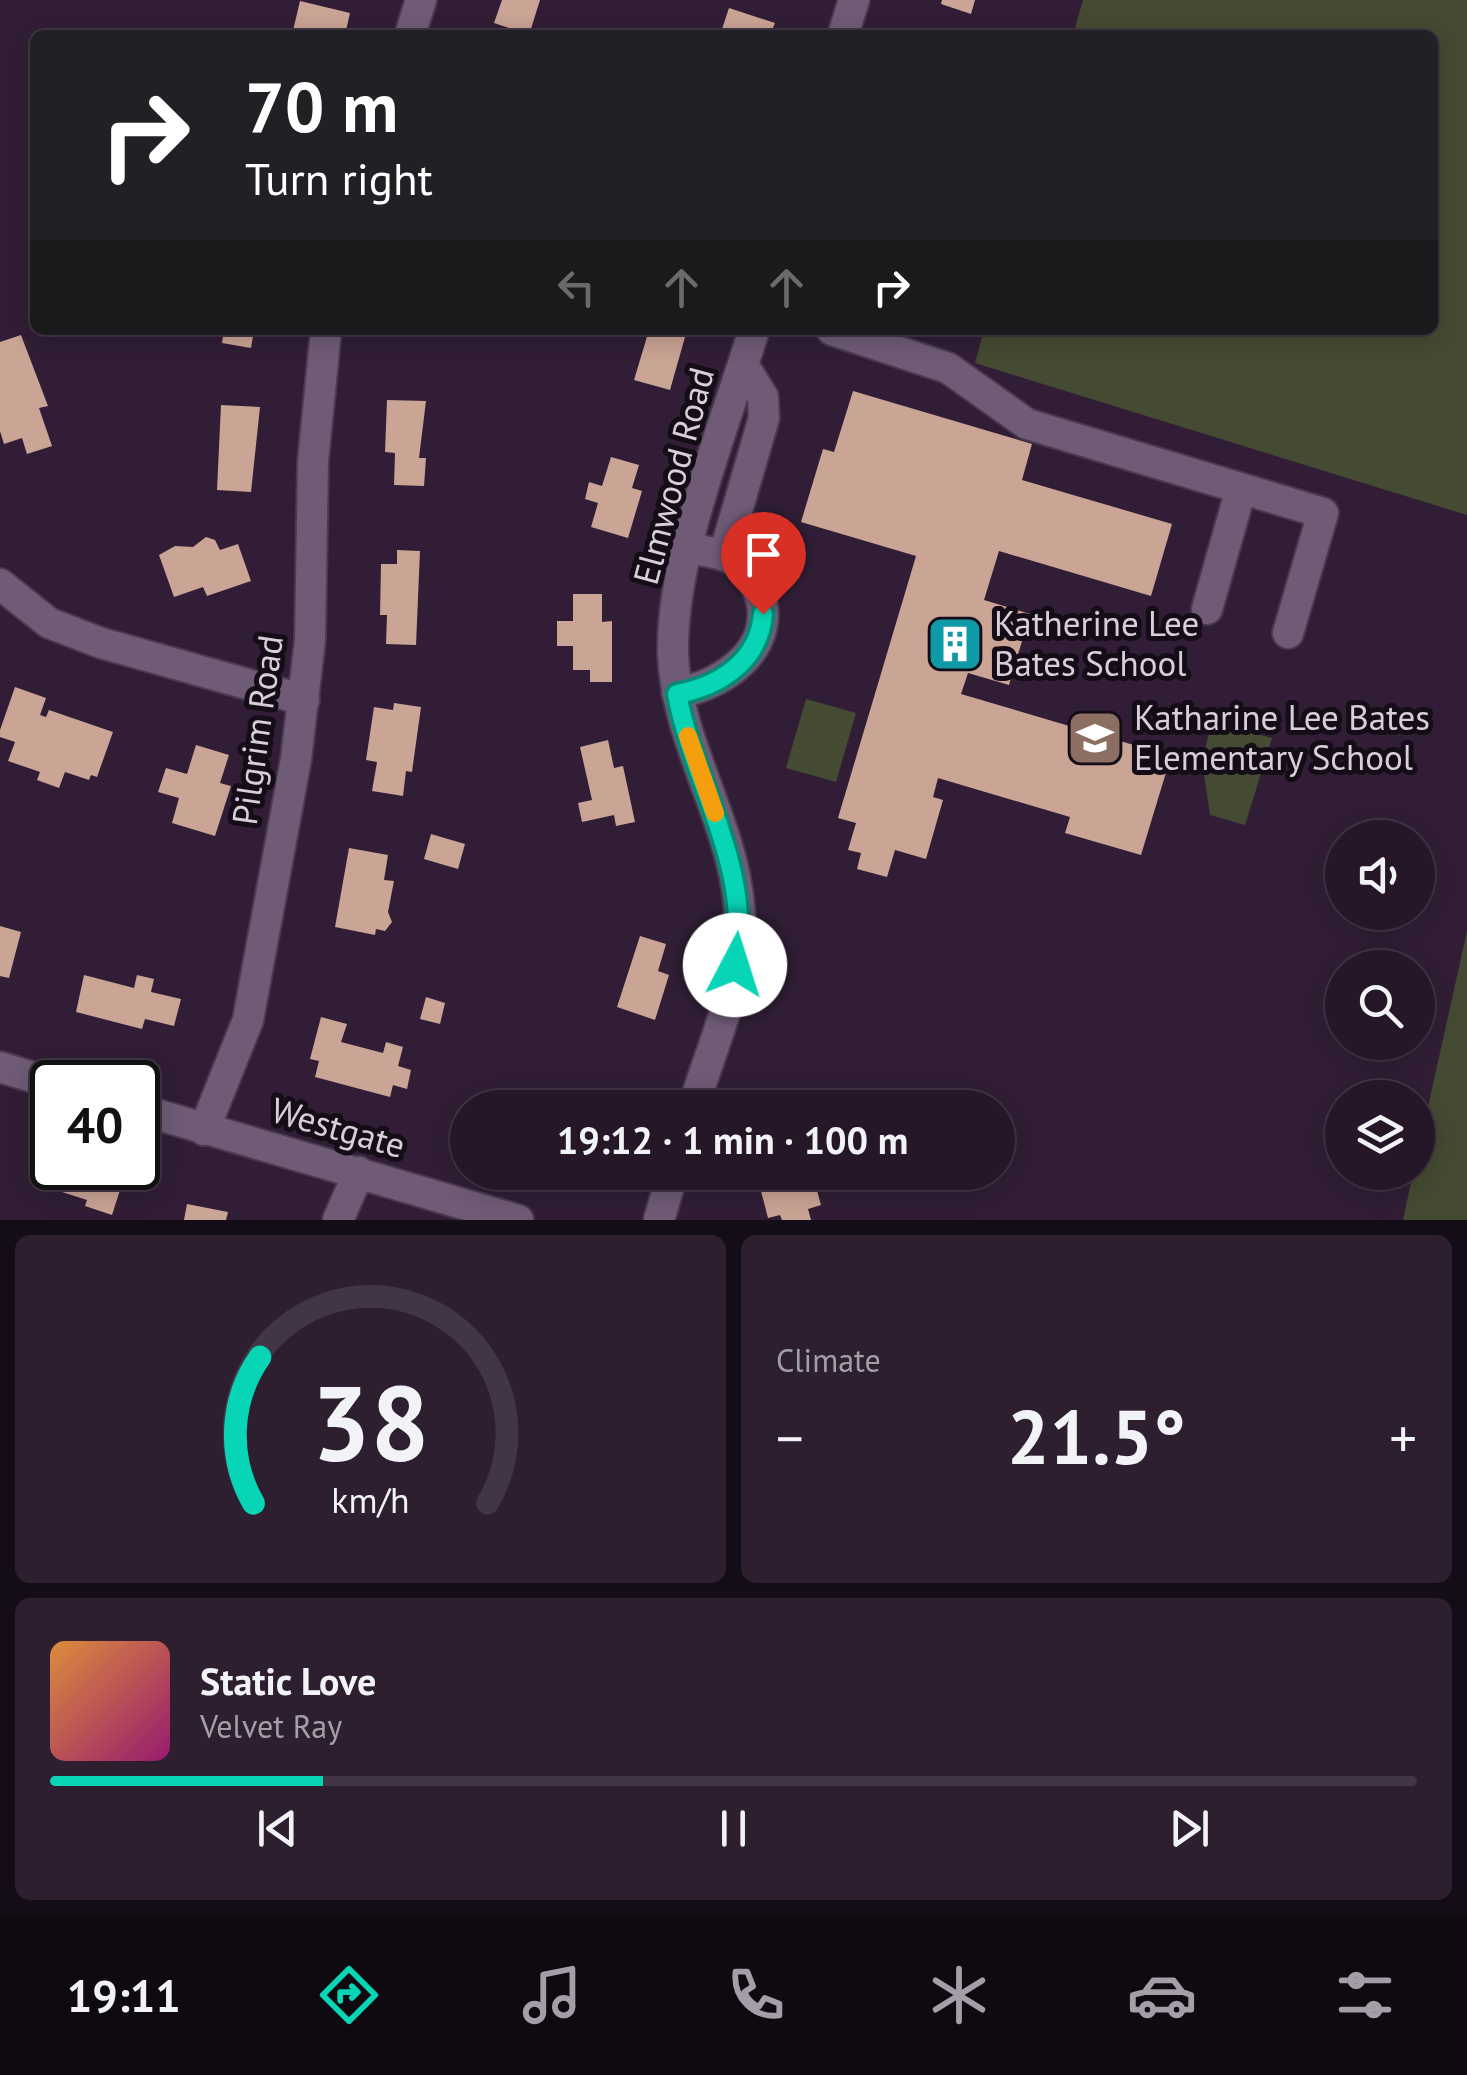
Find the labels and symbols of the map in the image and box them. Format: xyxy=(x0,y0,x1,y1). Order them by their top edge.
street label: Elmwood Road xyxy=(622,362,724,589)
pin xyxy=(721,512,806,615)
place label: Katherine Lee Bates School xyxy=(994,600,1199,686)
building icon: Katherine Lee Bates School xyxy=(925,614,985,674)
street label: Pilgrim Road xyxy=(221,632,293,828)
place label: Katharine Lee Bates Elementary School xyxy=(1134,694,1430,780)
school or university icon: Katharine Lee Bates Elementary School xyxy=(1065,708,1125,768)
position arrow xyxy=(683,913,787,1017)
speed limit sign: 40 xyxy=(30,1060,160,1190)
street label: Westgate xyxy=(266,1086,410,1168)

